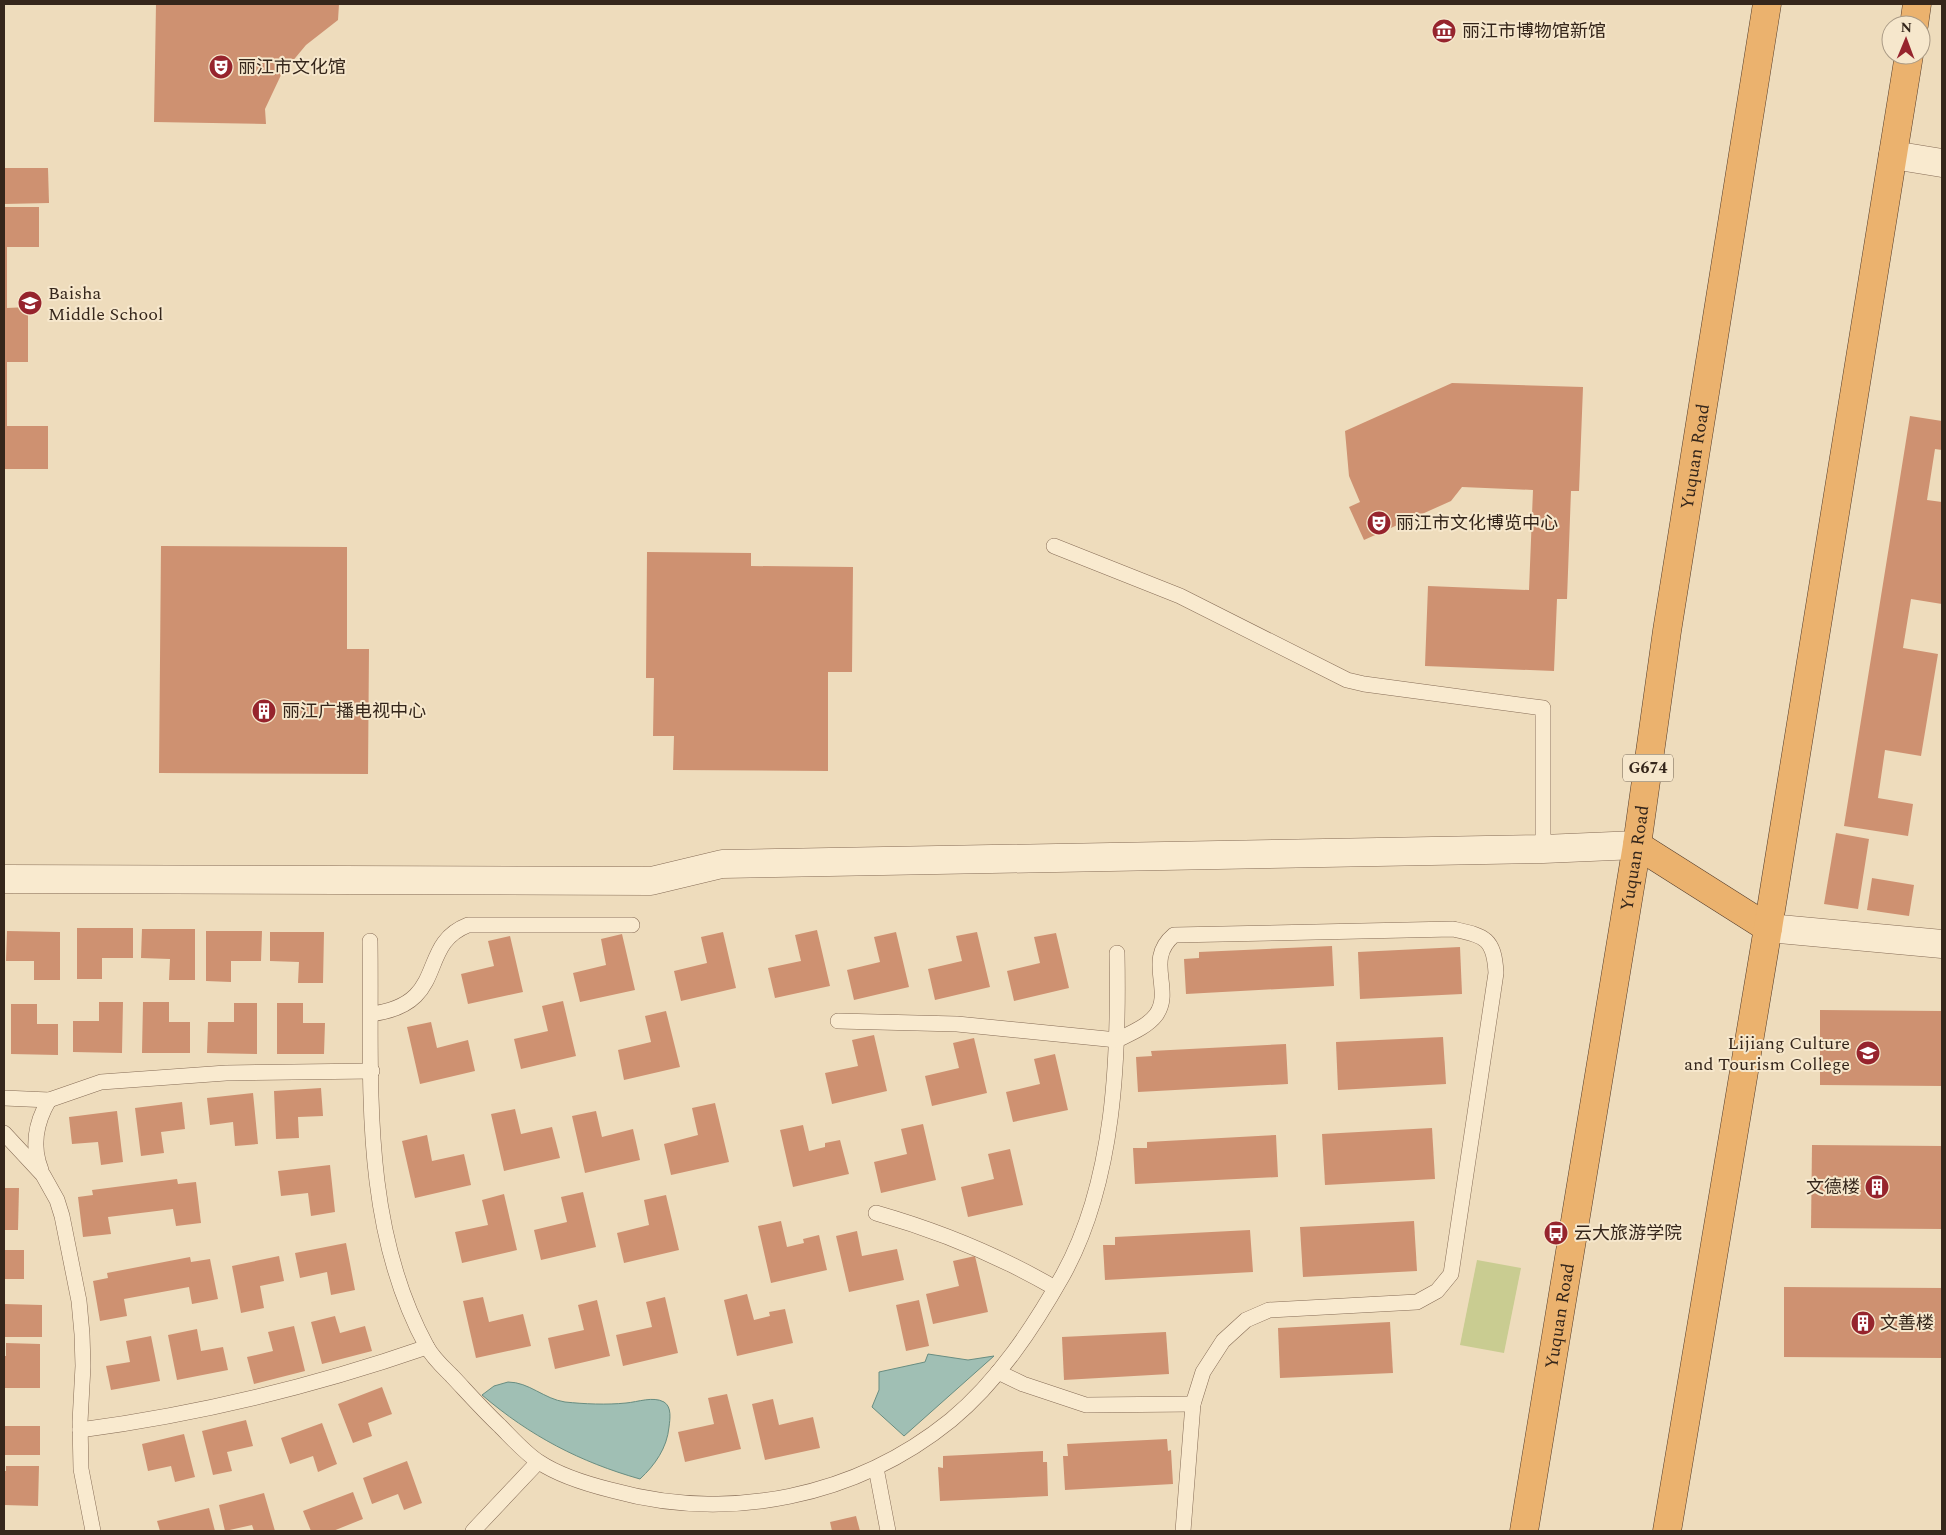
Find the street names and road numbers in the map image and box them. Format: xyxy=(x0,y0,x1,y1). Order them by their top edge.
street label: Yuquan Road xyxy=(1673,402,1717,511)
road number: G674 xyxy=(1623,754,1673,781)
street label: Yuquan Road xyxy=(1613,803,1656,913)
street label: Yuquan Road xyxy=(1537,1261,1581,1371)

